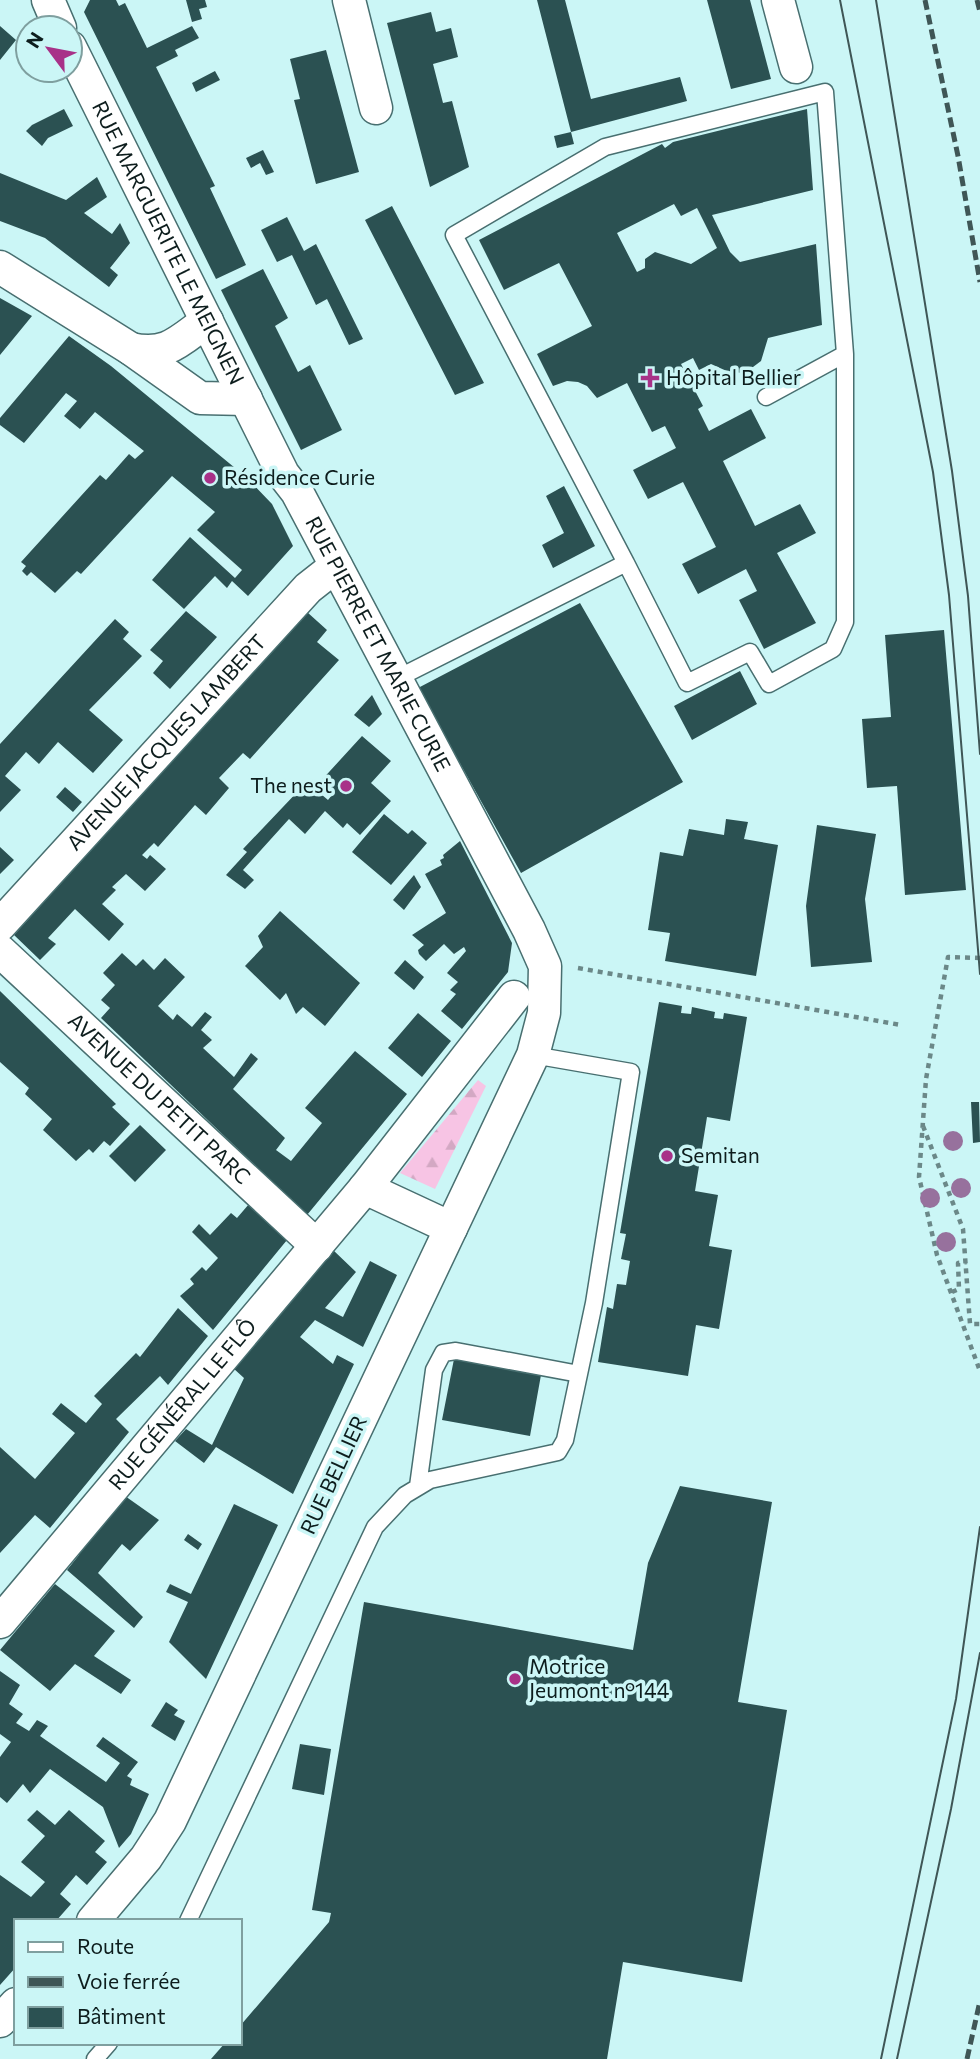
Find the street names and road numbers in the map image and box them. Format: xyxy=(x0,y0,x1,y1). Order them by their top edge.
street label: RUE MARGUERITE LE MEIGNEN xyxy=(88,96,250,388)
street label: RUE PIERRE ET MARIE CURIE xyxy=(301,512,457,775)
street label: AVENUE JACQUES LAMBERT xyxy=(61,629,270,855)
street label: AVENUE DU PETIT PARC xyxy=(64,1007,256,1189)
street label: RUE GÉNÉRAL LE FLÔ xyxy=(103,1313,261,1494)
street label: RUE BELLIER xyxy=(294,1411,371,1538)

